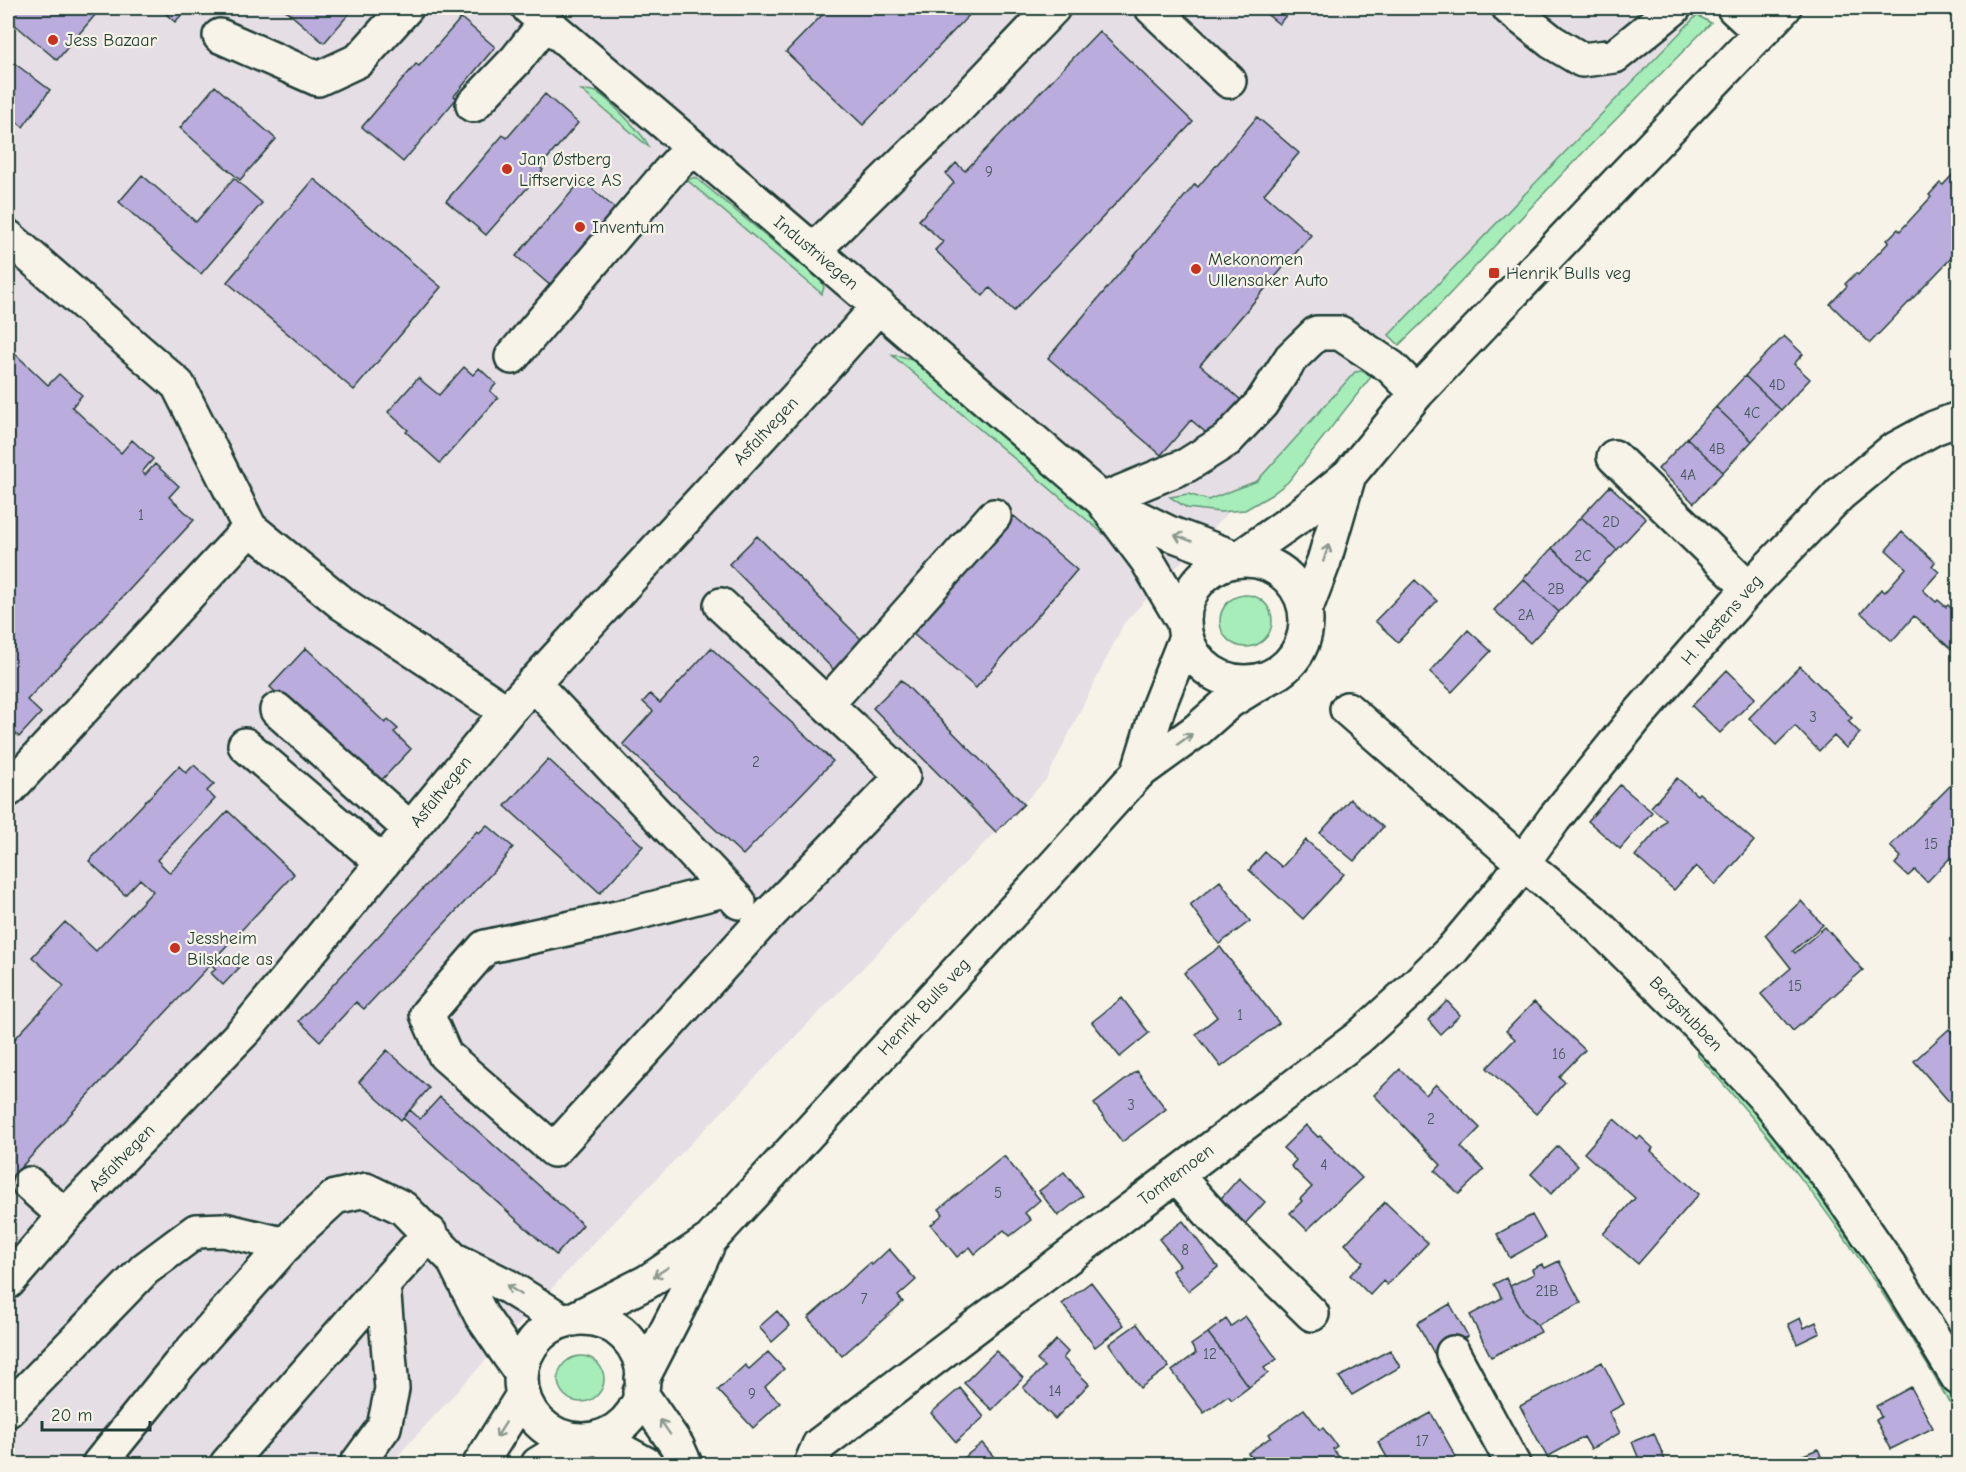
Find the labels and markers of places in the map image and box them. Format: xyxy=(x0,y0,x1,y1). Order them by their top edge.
place label: Jess Bazaar xyxy=(65,30,158,51)
marker: Jess Bazaar xyxy=(46,33,60,47)
place label: Jan Østberg Liftservice AS xyxy=(519,149,622,191)
marker: Jan Østberg Liftservice AS xyxy=(500,162,514,176)
place label: Inventum xyxy=(592,217,664,238)
marker: Inventum xyxy=(573,220,587,234)
place label: Mekonomen Ullensaker Auto xyxy=(1208,249,1328,291)
marker: Mekonomen Ullensaker Auto xyxy=(1189,262,1203,276)
place label: Henrik Bulls veg xyxy=(1506,263,1631,284)
marker: Henrik Bulls veg xyxy=(1487,266,1501,280)
place label: Jessheim Bilskade as xyxy=(187,928,273,970)
marker: Jessheim Bilskade as xyxy=(168,941,182,955)

